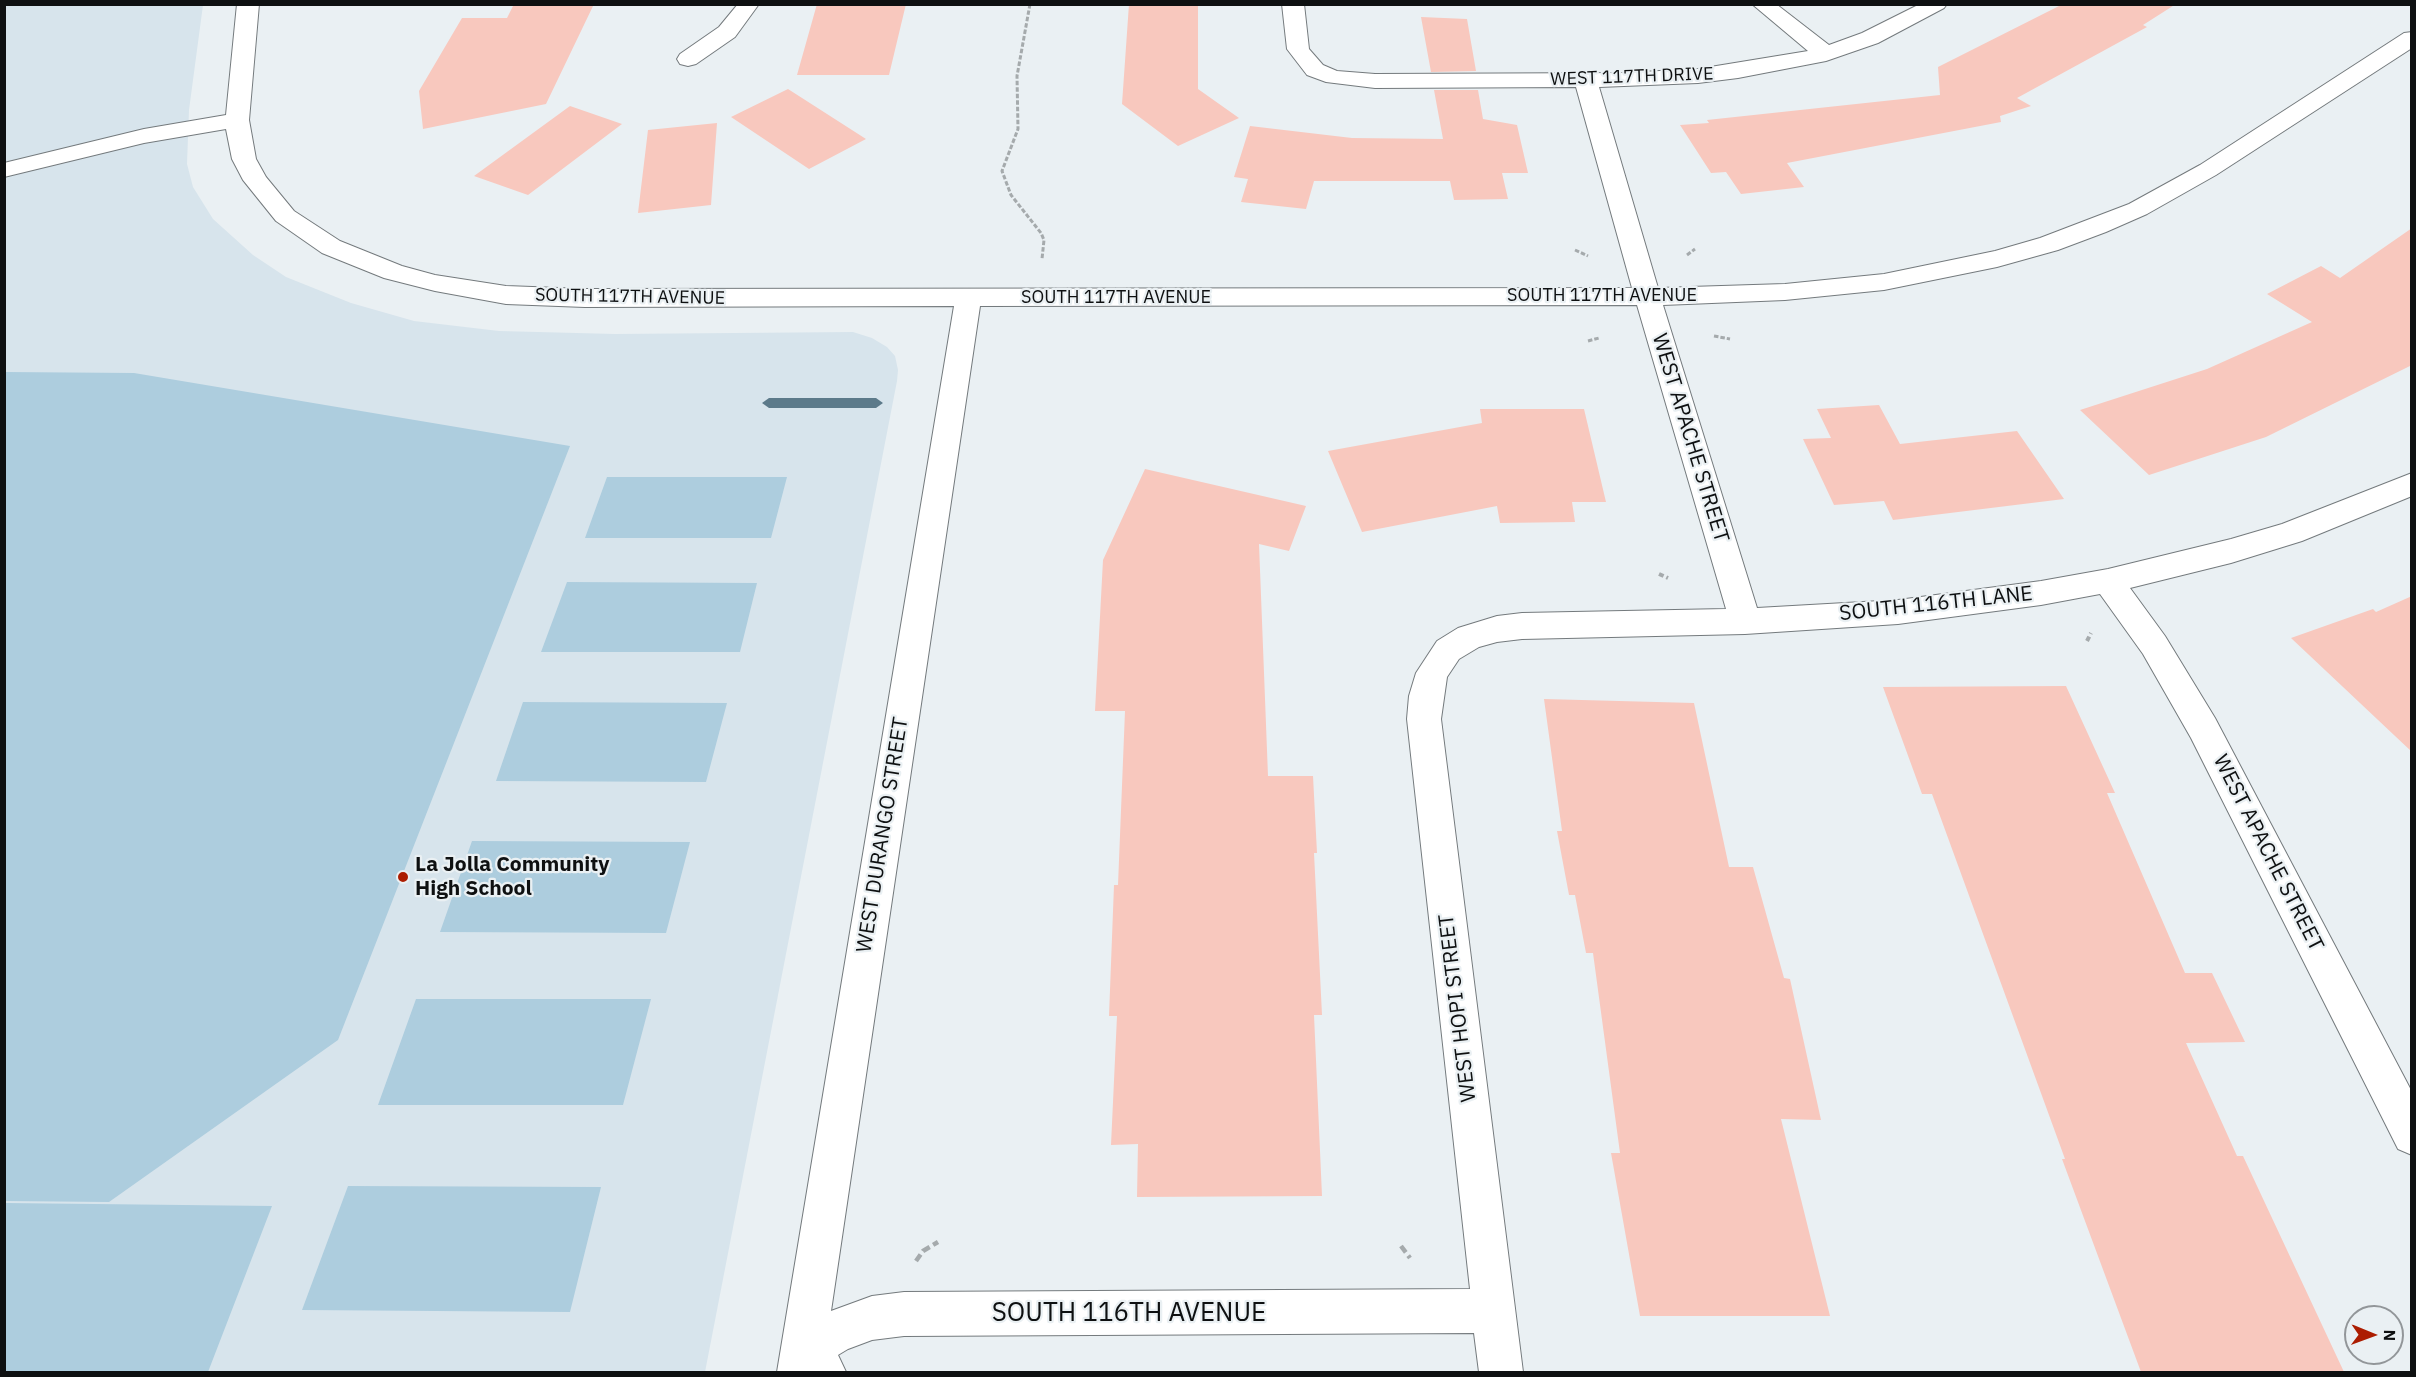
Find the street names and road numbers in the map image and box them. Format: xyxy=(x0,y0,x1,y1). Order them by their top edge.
street label: WEST 117TH DRIVE xyxy=(1550,63,1714,91)
street label: SOUTH 117TH AVENUE xyxy=(535,285,725,309)
street label: SOUTH 117TH AVENUE xyxy=(1507,285,1697,307)
street label: SOUTH 117TH AVENUE xyxy=(1021,287,1211,309)
street label: WEST APACHE STREET xyxy=(1646,330,1734,546)
street label: SOUTH 116TH LANE xyxy=(1838,581,2034,627)
street label: WEST DURANGO STREET xyxy=(852,715,914,955)
street label: WEST APACHE STREET xyxy=(2207,751,2329,955)
street label: WEST HOPI STREET xyxy=(1434,912,1482,1104)
street label: SOUTH 116TH AVENUE xyxy=(992,1297,1266,1329)

